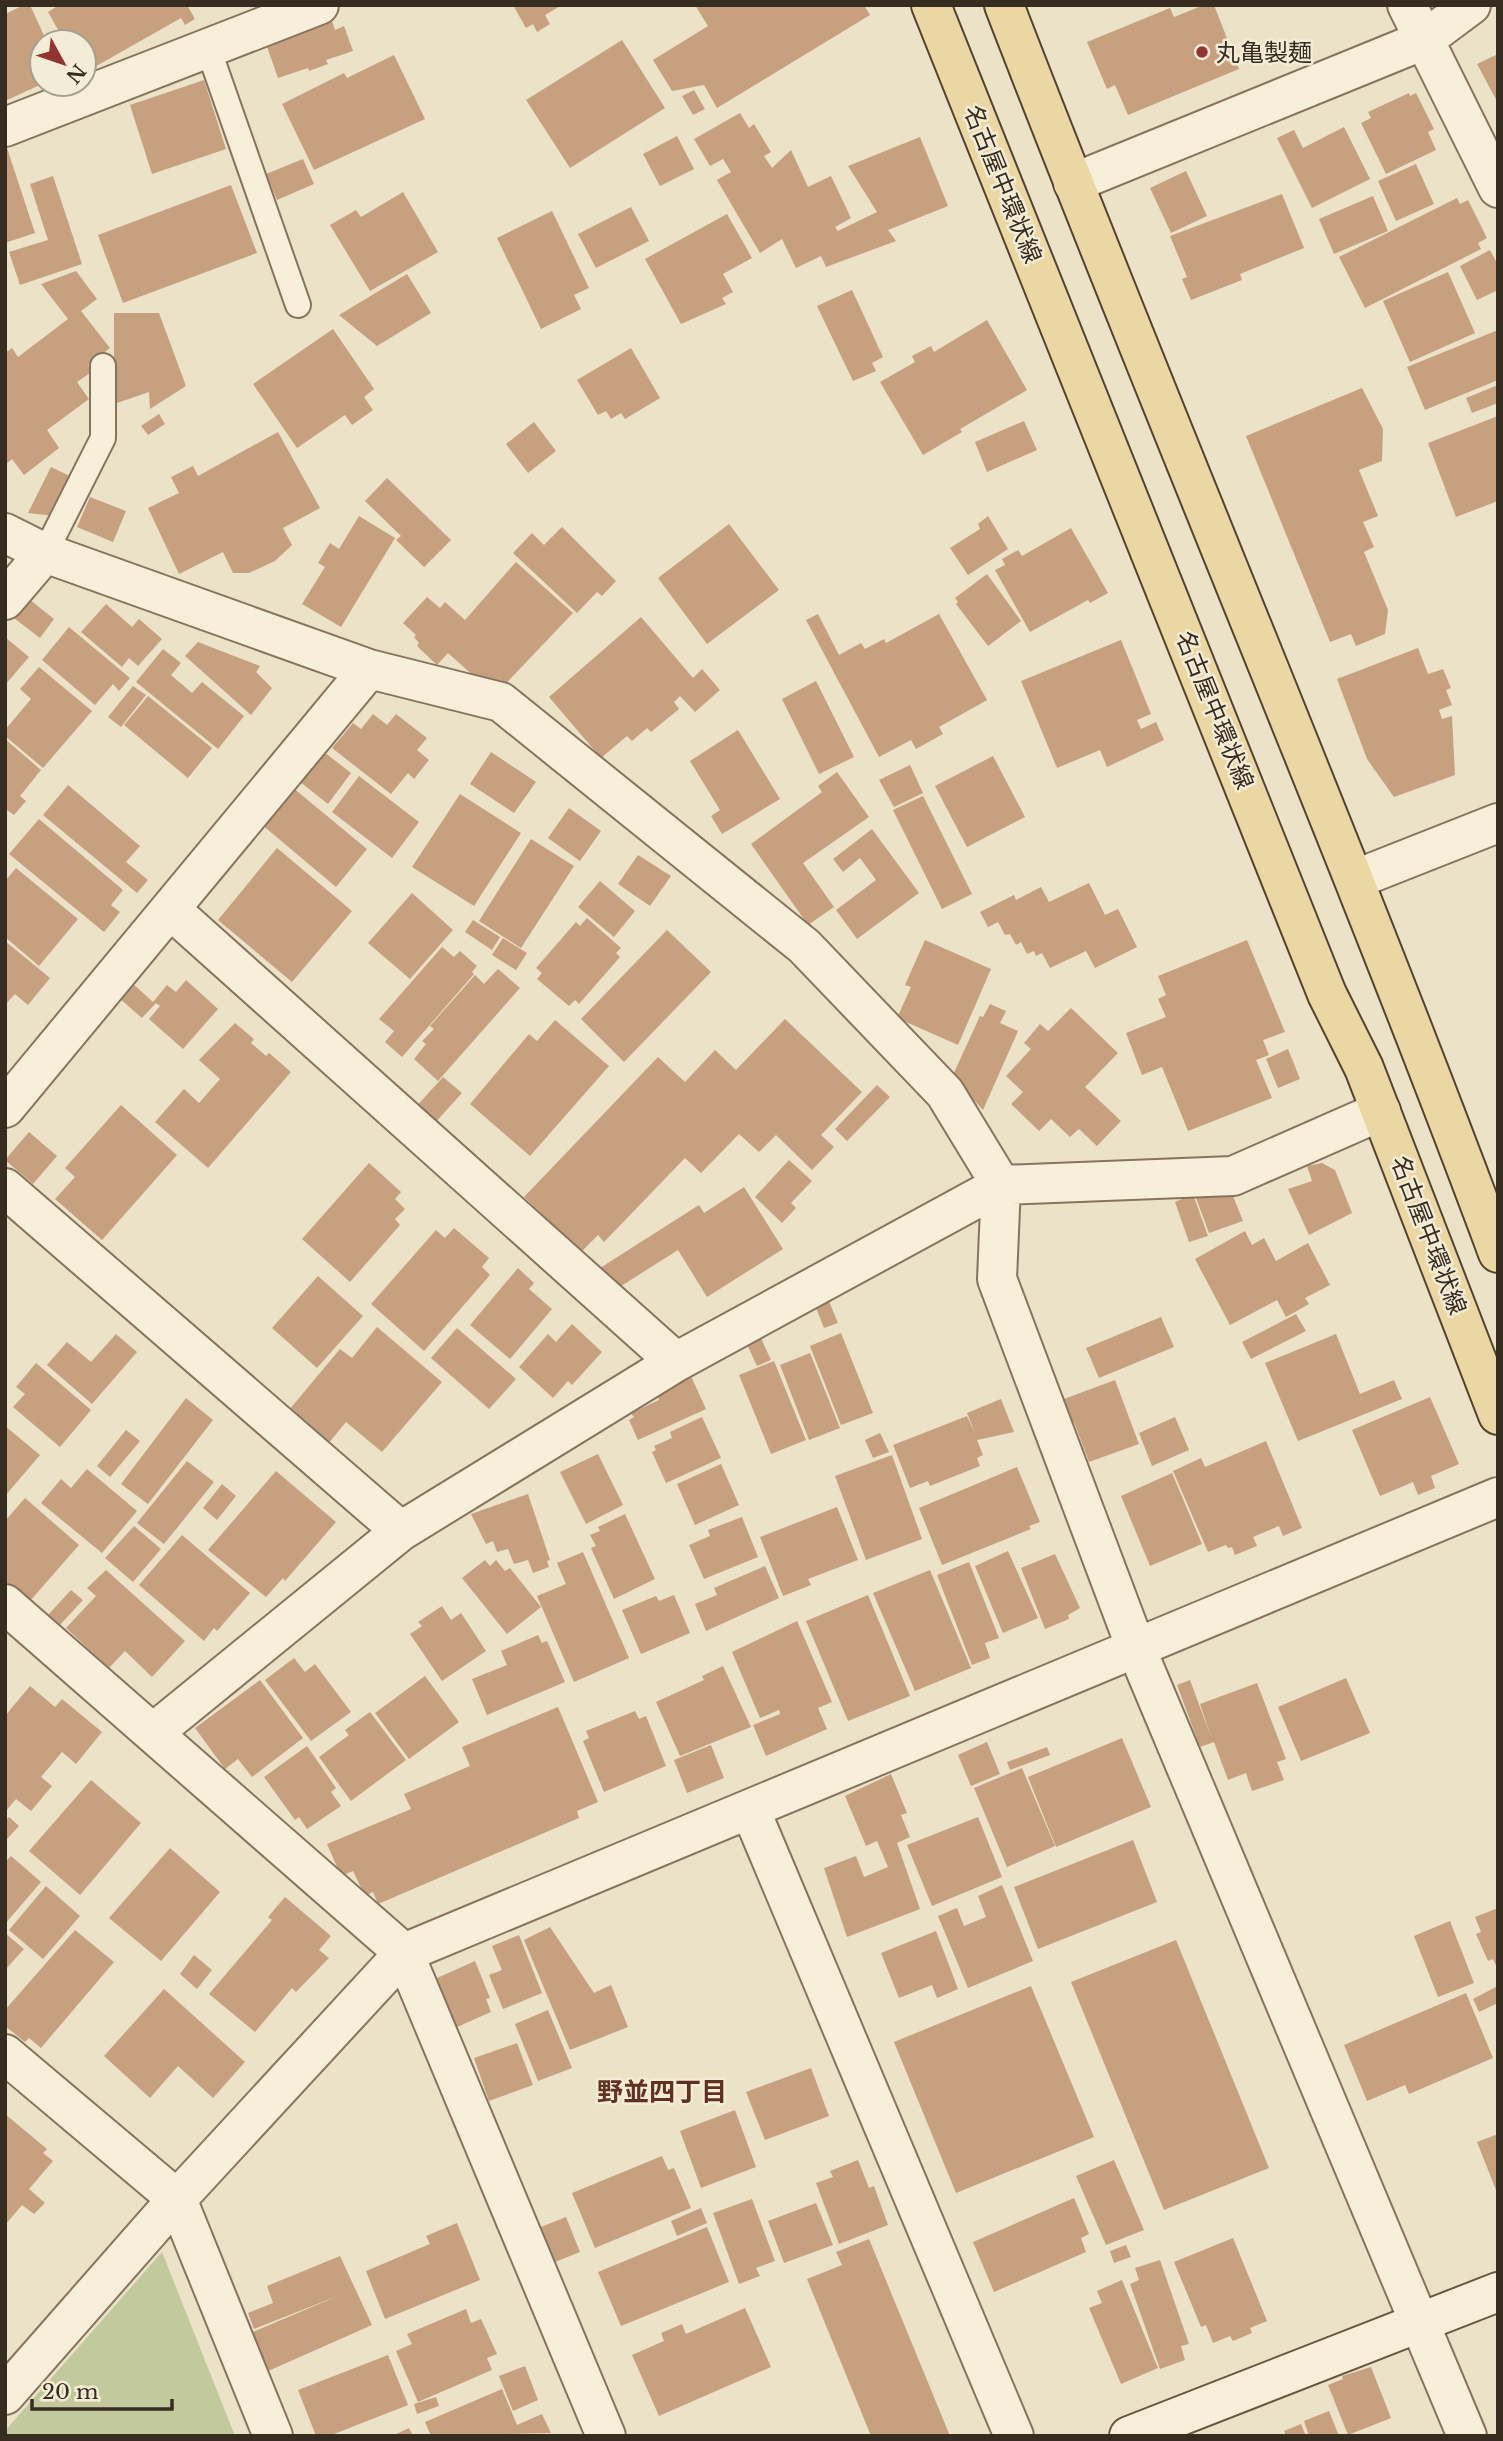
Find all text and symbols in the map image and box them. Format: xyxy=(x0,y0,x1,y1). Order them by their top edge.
north arrow xyxy=(28,28,98,98)
place label: 丸亀製麺 xyxy=(1216,38,1312,67)
marker: 丸亀製麺 xyxy=(1194,44,1210,60)
text: N xyxy=(61,59,90,88)
street label: 名古屋中環状線 xyxy=(958,101,1048,267)
street label: 名古屋中環状線 xyxy=(1170,627,1260,793)
street label: 名古屋中環状線 xyxy=(1385,1151,1473,1319)
district label: 野並四丁目 xyxy=(597,2076,727,2108)
scale bar xyxy=(32,2368,172,2412)
text: 20 m xyxy=(42,2379,99,2405)

